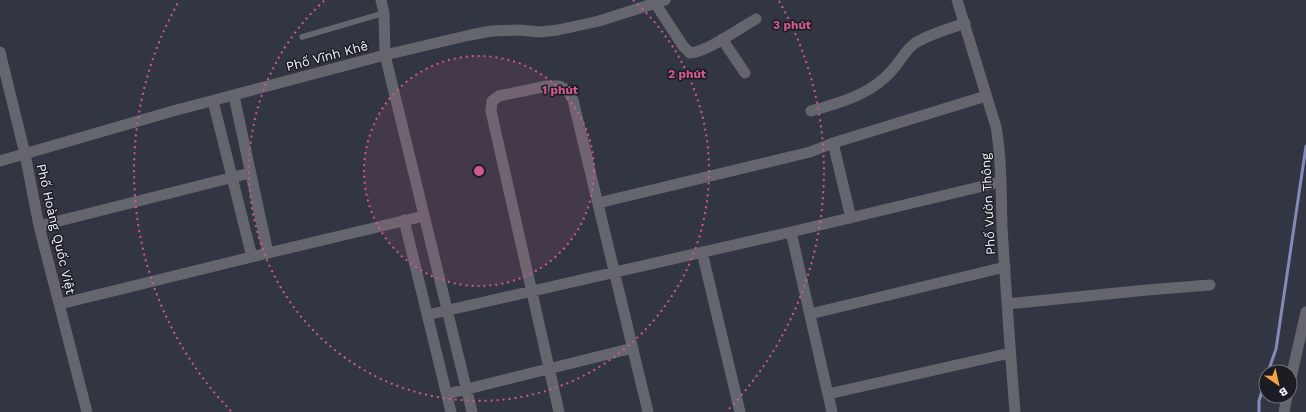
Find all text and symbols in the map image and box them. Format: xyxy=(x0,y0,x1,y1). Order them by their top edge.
text: 3 phút xyxy=(773,18,812,32)
street label: Phố Vĩnh Khê xyxy=(284,38,370,74)
text: 2 phút xyxy=(668,67,707,81)
text: 1 phút xyxy=(542,83,579,97)
street label: Phố Vườn Thông xyxy=(978,153,998,255)
street label: Phố Hoàng Quốc Việt xyxy=(34,162,78,296)
centre of rings xyxy=(472,164,486,178)
north arrow xyxy=(1258,364,1298,404)
text: B xyxy=(1276,384,1290,400)

